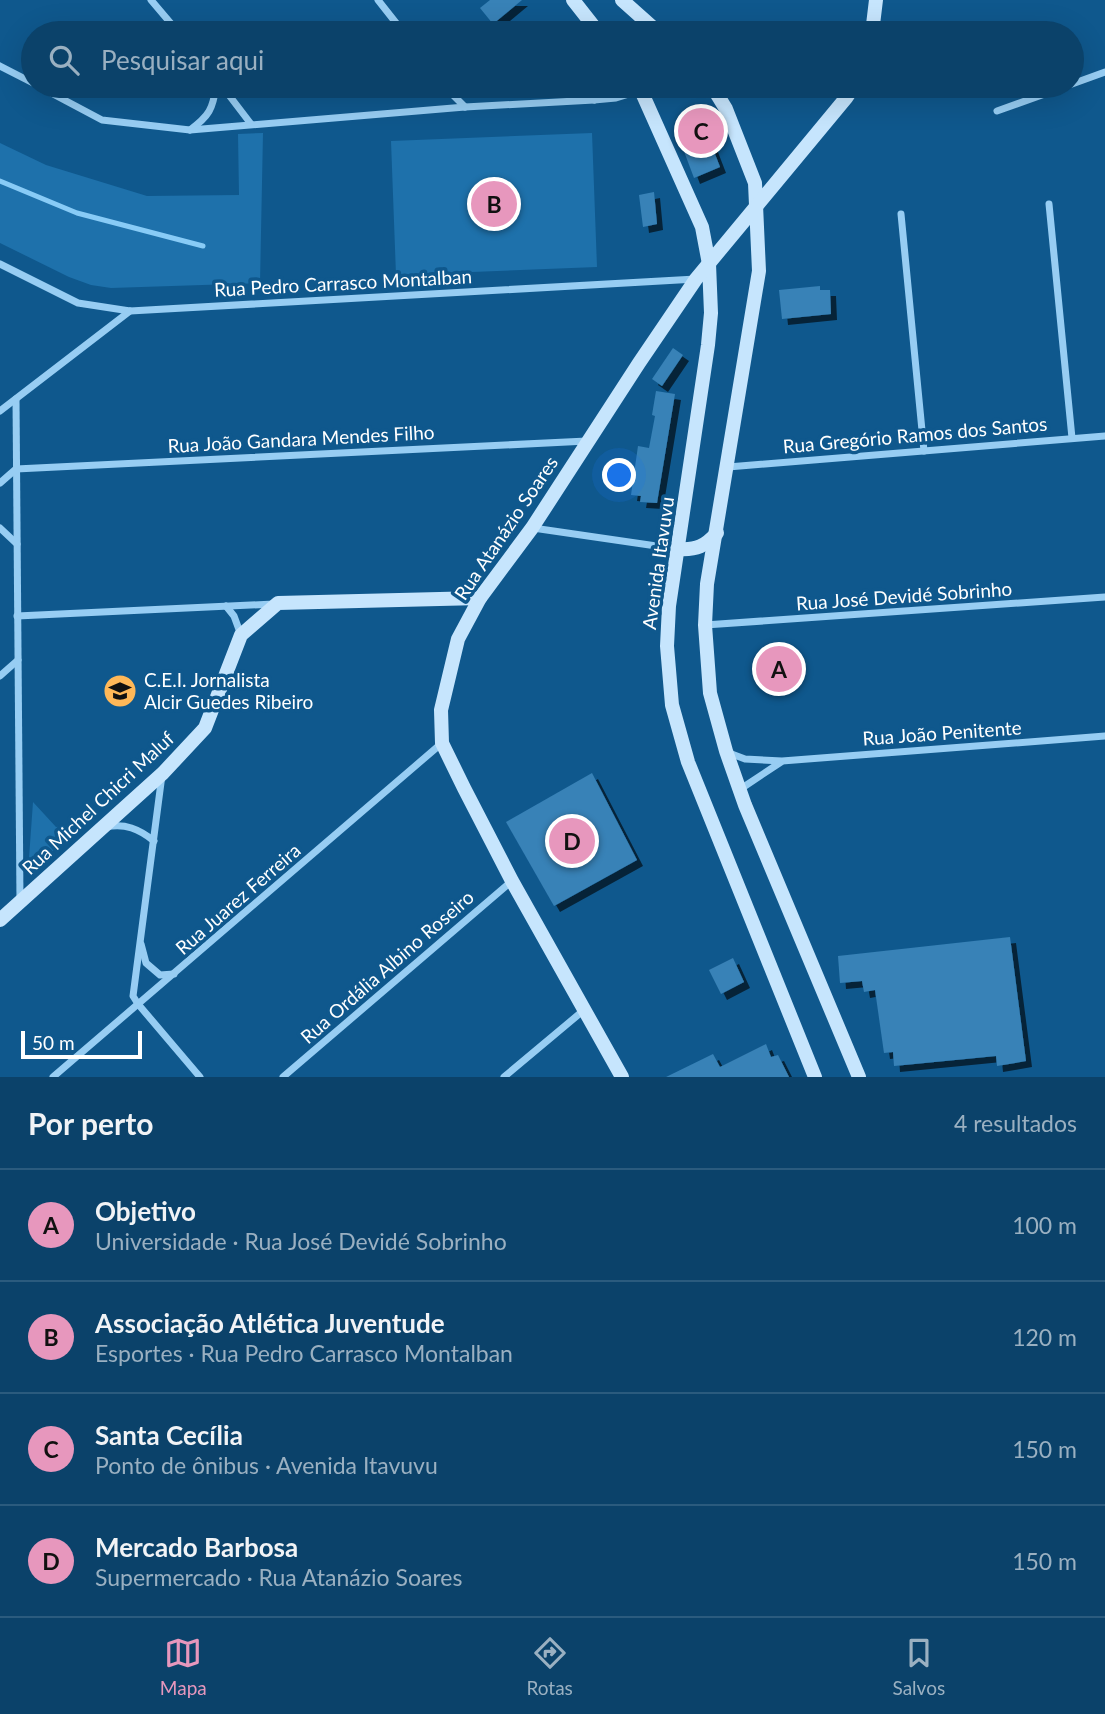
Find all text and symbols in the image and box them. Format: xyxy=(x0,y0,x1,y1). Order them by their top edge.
search box xyxy=(21,21,1084,98)
icon: search xyxy=(45,41,83,79)
text: Pesquisar aqui xyxy=(101,44,264,76)
pin: C xyxy=(678,105,724,157)
pin: B xyxy=(471,178,517,230)
street label: Rua Pedro Carrasco Montalban xyxy=(213,264,473,301)
street label: Rua Gregório Ramos dos Santos xyxy=(782,411,1048,458)
street label: Rua João Gandara Mendes Filho xyxy=(167,420,435,457)
street label: Rua Atanázio Soares xyxy=(449,451,562,604)
your location xyxy=(602,458,636,492)
street label: Avenida Itavuvu xyxy=(637,495,678,631)
street label: Rua José Devidé Sobrinho xyxy=(795,576,1013,615)
pin: A xyxy=(756,643,802,695)
place label: C.E.I. Jornalista Alcir Guedes Ribeiro xyxy=(144,668,313,713)
school or university icon: C.E.I. Jornalista Alcir Guedes Ribeiro xyxy=(101,672,139,710)
street label: Rua João Penitente xyxy=(862,715,1022,750)
street label: Rua Michel Chicri Maluf xyxy=(17,726,179,879)
pin: D xyxy=(549,815,595,867)
street label: Rua Juarez Ferreira xyxy=(171,838,305,959)
street label: Rua Ordália Albino Roseiro xyxy=(295,885,478,1048)
scale bar xyxy=(21,1028,142,1060)
text: 50 m xyxy=(32,1031,75,1054)
text: Por perto xyxy=(28,1105,153,1141)
text: 4 resultados xyxy=(954,1109,1077,1137)
text: Objetivo xyxy=(95,1195,196,1227)
text: A xyxy=(43,1211,59,1239)
text: 100 m xyxy=(1012,1211,1077,1239)
text: Universidade · Rua José Devidé Sobrinho xyxy=(95,1227,507,1255)
text: Associação Atlética Juventude xyxy=(95,1307,445,1339)
text: B xyxy=(43,1323,59,1351)
text: 120 m xyxy=(1012,1323,1077,1351)
text: Esportes · Rua Pedro Carrasco Montalban xyxy=(95,1339,513,1367)
text: Santa Cecília xyxy=(95,1419,243,1451)
text: C xyxy=(43,1435,59,1463)
text: 150 m xyxy=(1012,1435,1077,1463)
text: Ponto de ônibus · Avenida Itavuvu xyxy=(95,1451,438,1479)
text: Mercado Barbosa xyxy=(95,1531,298,1563)
text: D xyxy=(42,1547,60,1575)
text: 150 m xyxy=(1012,1547,1077,1575)
text: Supermercado · Rua Atanázio Soares xyxy=(95,1563,462,1591)
tab: Mapa xyxy=(160,1634,207,1699)
tab: Rotas xyxy=(526,1634,573,1699)
tab: Salvos xyxy=(893,1634,945,1699)

